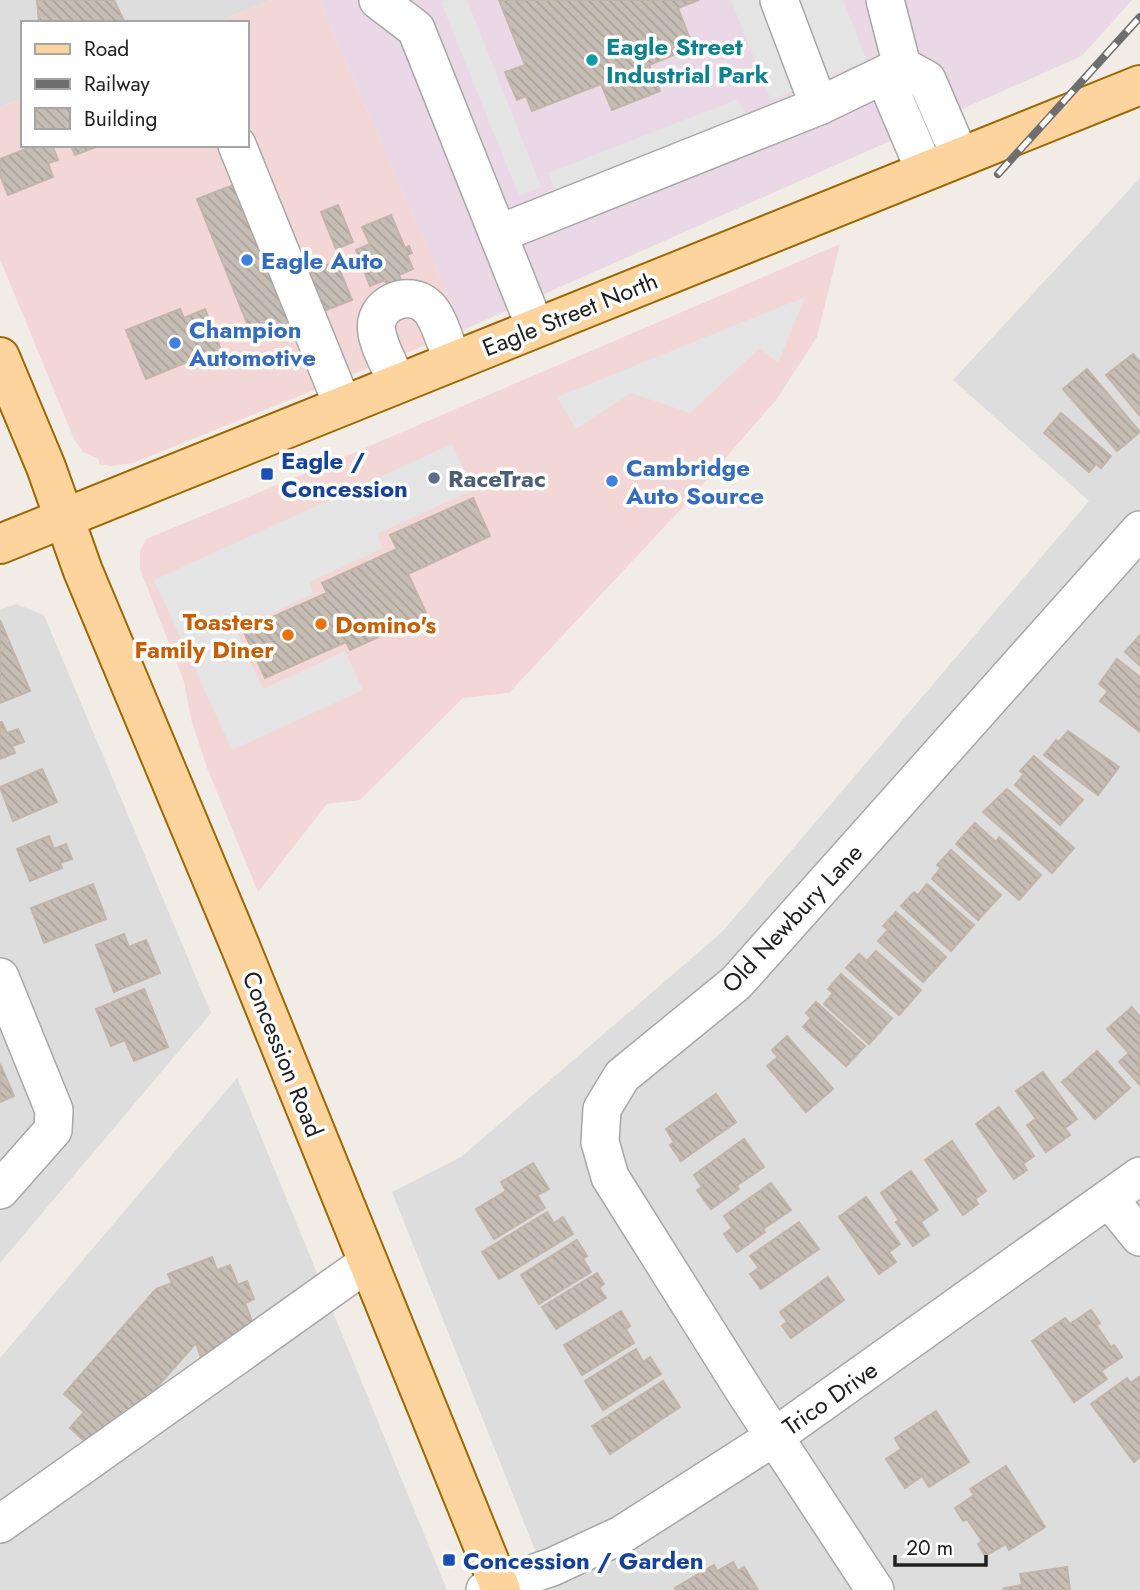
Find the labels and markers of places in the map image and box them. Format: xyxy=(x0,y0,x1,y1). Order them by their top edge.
place label: Eagle Street Industrial Park xyxy=(606,29,769,92)
marker: Eagle Street Industrial Park xyxy=(584,52,600,68)
place label: Eagle Auto xyxy=(261,243,383,278)
marker: Eagle Auto xyxy=(239,252,255,268)
place label: Champion Automotive xyxy=(188,312,316,375)
marker: Champion Automotive xyxy=(167,335,183,351)
place label: Eagle / Concession xyxy=(281,443,408,506)
place label: Cambridge Auto Source xyxy=(625,450,764,513)
place label: RaceTrac xyxy=(448,461,546,496)
marker: Eagle / Concession xyxy=(259,466,275,482)
marker: RaceTrac xyxy=(426,470,442,486)
marker: Cambridge Auto Source xyxy=(604,473,620,489)
place label: Toasters Family Diner xyxy=(134,604,274,667)
place label: Domino's xyxy=(335,607,436,642)
marker: Domino's xyxy=(313,616,329,632)
marker: Toasters Family Diner xyxy=(280,627,296,643)
place label: Concession / Garden xyxy=(463,1543,704,1578)
marker: Concession / Garden xyxy=(441,1552,457,1568)

